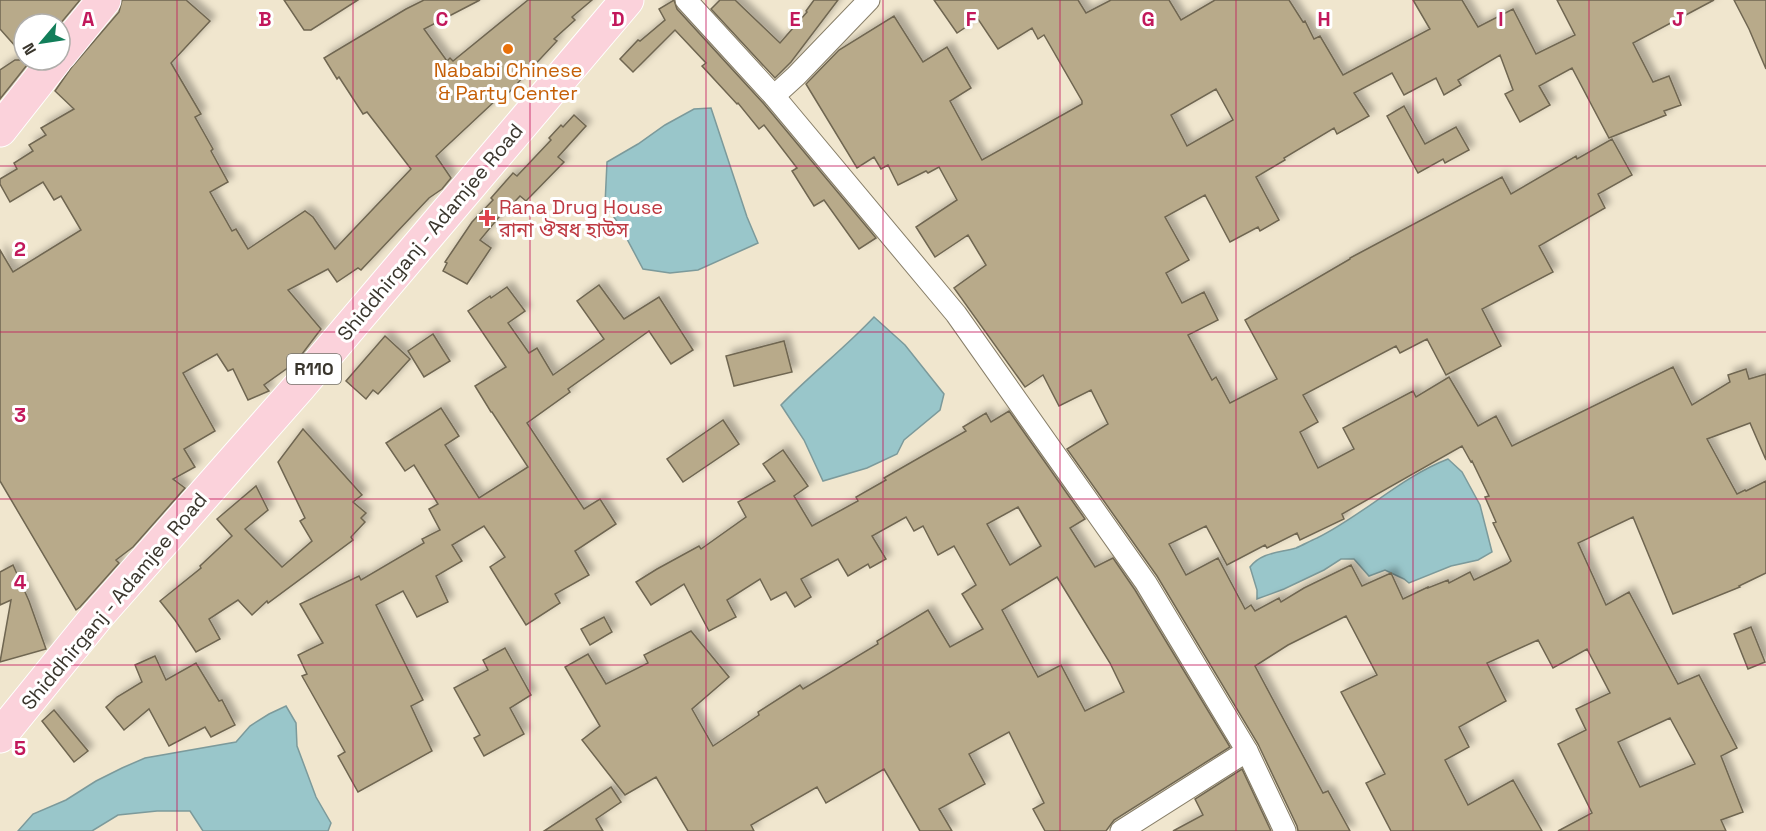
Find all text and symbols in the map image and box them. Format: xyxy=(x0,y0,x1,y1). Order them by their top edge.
text: A xyxy=(82,6,95,32)
text: B xyxy=(258,6,272,32)
text: C xyxy=(436,6,449,32)
text: D xyxy=(611,6,625,32)
text: E xyxy=(789,6,801,32)
text: F xyxy=(966,6,977,32)
text: G xyxy=(1141,6,1155,32)
text: H xyxy=(1317,6,1331,32)
text: I xyxy=(1498,6,1504,32)
text: J xyxy=(1672,6,1684,32)
north arrow xyxy=(12,12,72,72)
text: N xyxy=(18,39,41,59)
marker: Nababi Chinese & Party Center xyxy=(501,42,515,56)
place label: Nababi Chinese & Party Center xyxy=(434,57,582,106)
street label: Shiddhirganj - Adamjee Road xyxy=(331,118,529,346)
place label: Rana Drug House রানা ঔষধ হাউস xyxy=(498,194,663,243)
marker: Rana Drug House রানা ঔষধ হাউস xyxy=(480,211,494,225)
text: 2 xyxy=(14,236,26,262)
road number: R110 xyxy=(287,354,341,384)
text: 3 xyxy=(14,402,26,428)
street label: Shiddhirganj - Adamjee Road xyxy=(15,487,213,715)
text: 4 xyxy=(14,569,27,595)
text: 5 xyxy=(14,735,26,761)

